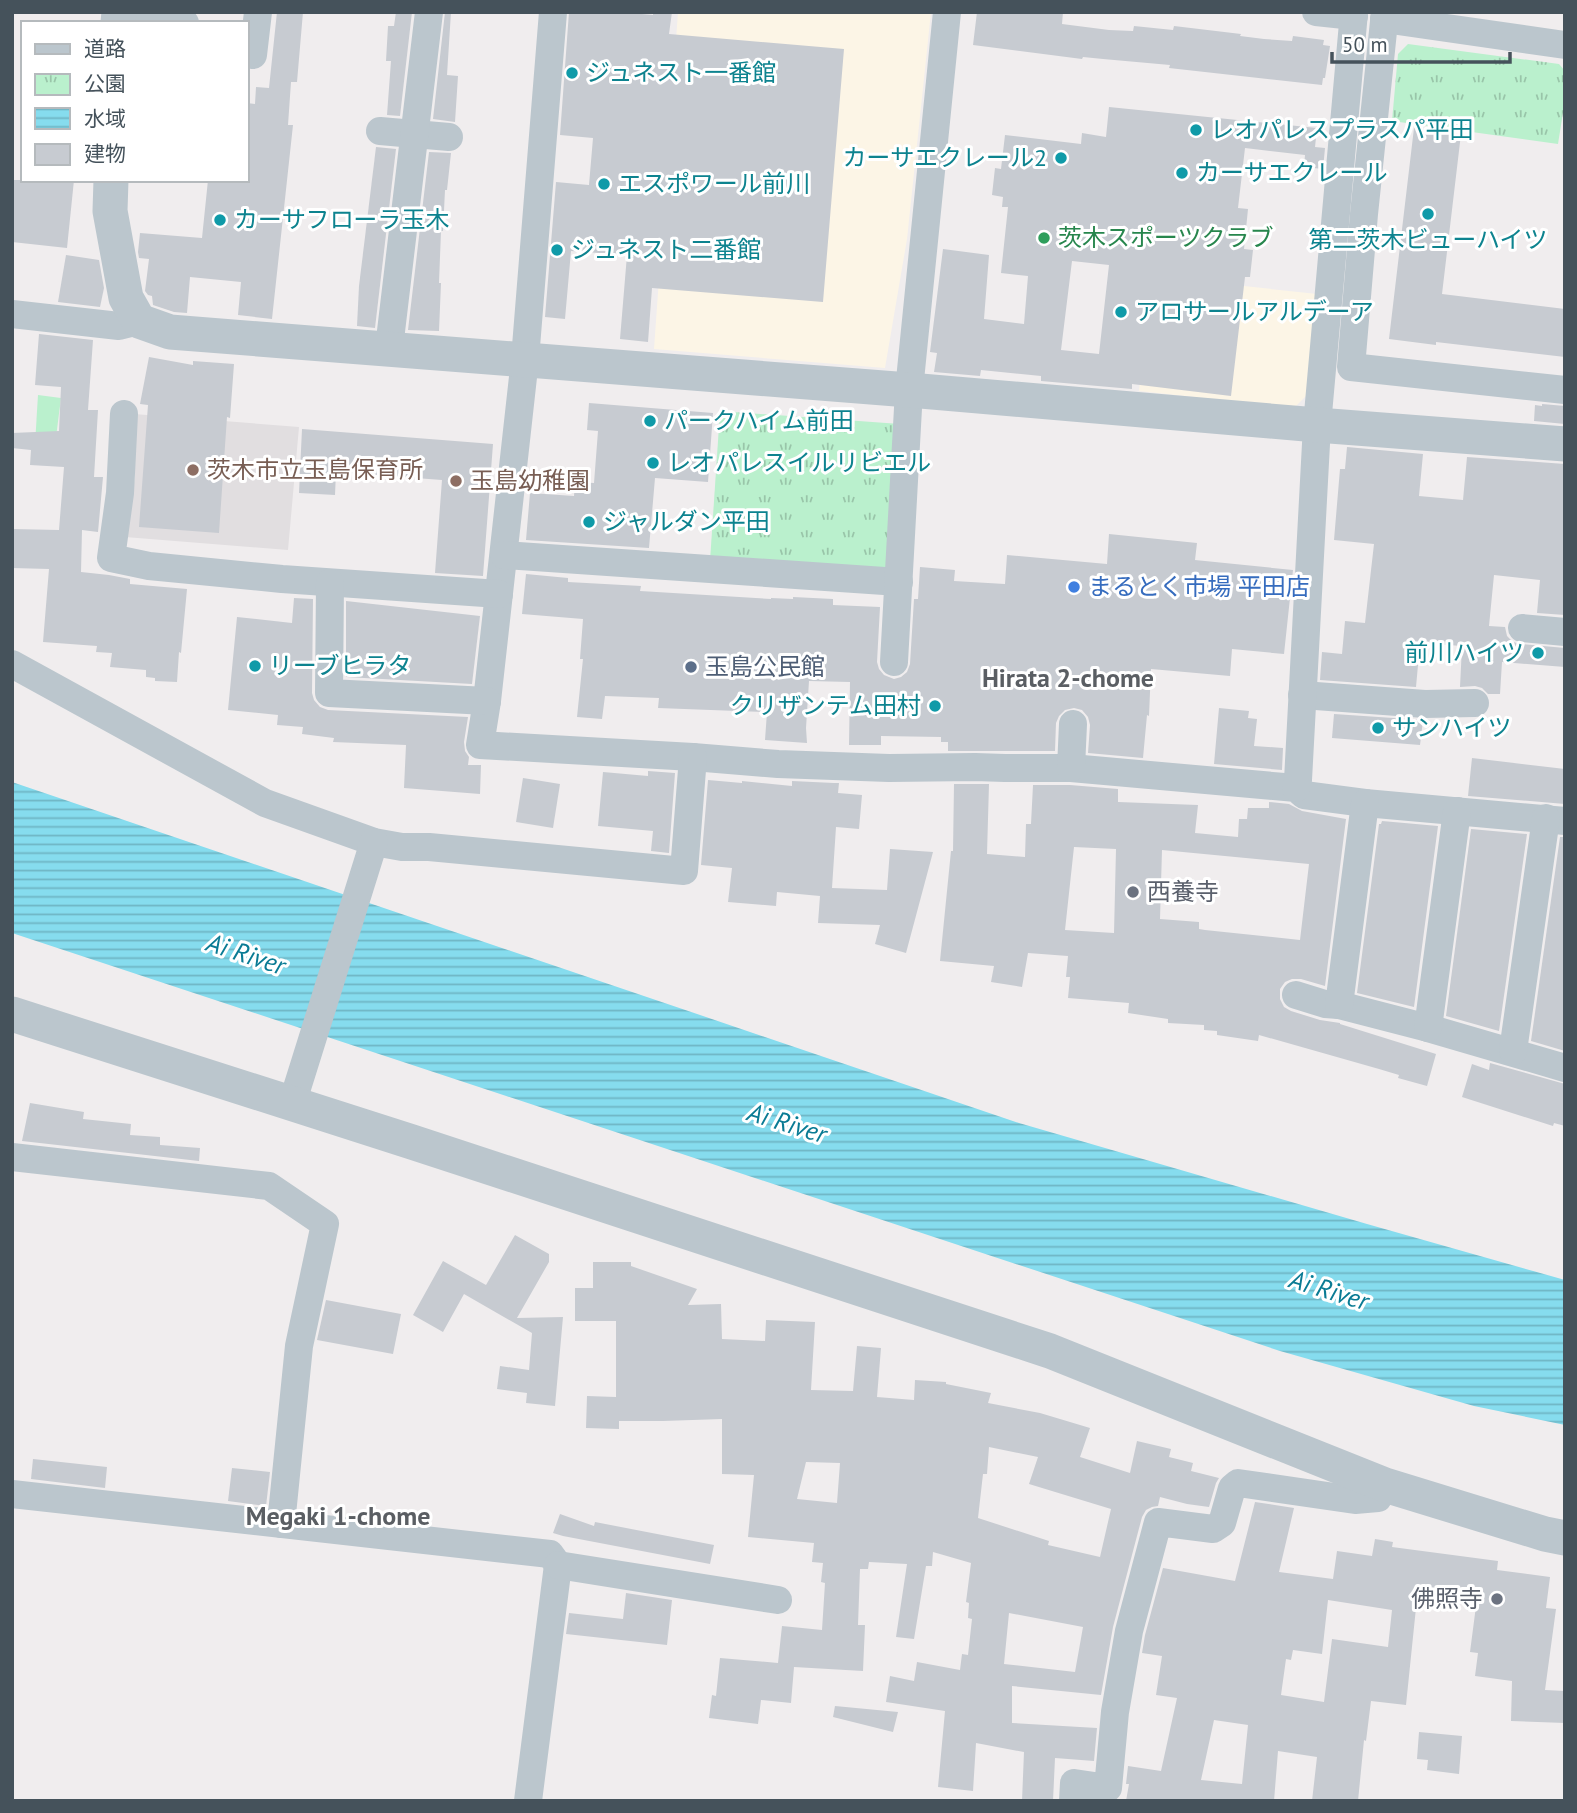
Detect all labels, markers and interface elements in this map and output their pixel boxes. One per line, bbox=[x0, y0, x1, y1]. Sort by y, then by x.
legend bbox=[21, 21, 248, 182]
scale bar bbox=[1332, 21, 1510, 65]
text: 50 m bbox=[1342, 31, 1388, 58]
text: 道路 bbox=[84, 35, 126, 62]
place label: ジュネスト一番館 bbox=[586, 57, 776, 88]
marker: ジュネスト一番館 bbox=[564, 65, 580, 81]
text: 公園 bbox=[84, 70, 126, 97]
text: 水域 bbox=[84, 105, 126, 132]
place label: レオパレスプラスパ平田 bbox=[1210, 114, 1474, 145]
marker: レオパレスプラスパ平田 bbox=[1188, 122, 1204, 138]
text: 建物 bbox=[84, 140, 126, 167]
place label: カーサエクレール2 bbox=[842, 142, 1047, 173]
marker: カーサエクレール2 bbox=[1053, 150, 1069, 166]
place label: カーサエクレール bbox=[1196, 157, 1388, 188]
marker: カーサエクレール bbox=[1174, 165, 1190, 181]
place label: エスポワール前川 bbox=[618, 168, 810, 199]
marker: エスポワール前川 bbox=[596, 176, 612, 192]
place label: カーサフローラ玉木 bbox=[234, 204, 450, 235]
marker: 第二茨木ビューハイツ bbox=[1420, 206, 1436, 222]
marker: カーサフローラ玉木 bbox=[212, 212, 228, 228]
place label: 茨木スポーツクラブ bbox=[1058, 222, 1274, 253]
place label: 第二茨木ビューハイツ bbox=[1308, 224, 1548, 255]
marker: 茨木スポーツクラブ bbox=[1036, 230, 1052, 246]
place label: ジュネスト二番館 bbox=[571, 234, 761, 265]
marker: ジュネスト二番館 bbox=[549, 242, 565, 258]
place label: アロサールアルデーア bbox=[1135, 296, 1374, 327]
marker: アロサールアルデーア bbox=[1113, 304, 1129, 320]
place label: パークハイム前田 bbox=[664, 405, 854, 436]
marker: パークハイム前田 bbox=[642, 413, 658, 429]
place label: レオパレスイルリビエル bbox=[667, 447, 931, 478]
place label: 茨木市立玉島保育所 bbox=[207, 454, 423, 485]
marker: レオパレスイルリビエル bbox=[645, 455, 661, 471]
marker: 茨木市立玉島保育所 bbox=[185, 462, 201, 478]
place label: 玉島幼稚園 bbox=[470, 465, 590, 496]
marker: 玉島幼稚園 bbox=[448, 473, 464, 489]
place label: ジャルダン平田 bbox=[603, 506, 770, 537]
marker: ジャルダン平田 bbox=[581, 514, 597, 530]
place label: まるとく市場 平田店 bbox=[1088, 571, 1310, 602]
marker: まるとく市場 平田店 bbox=[1066, 579, 1082, 595]
place label: 前川ハイツ bbox=[1404, 637, 1524, 668]
marker: 前川ハイツ bbox=[1530, 645, 1546, 661]
place label: リーブヒラタ bbox=[269, 650, 412, 681]
place label: 玉島公民館 bbox=[705, 651, 825, 682]
marker: リーブヒラタ bbox=[247, 658, 263, 674]
marker: 玉島公民館 bbox=[683, 659, 699, 675]
district label: Hirata 2-chome bbox=[982, 661, 1154, 694]
place label: クリザンテム田村 bbox=[730, 690, 921, 721]
marker: クリザンテム田村 bbox=[927, 698, 943, 714]
place label: サンハイツ bbox=[1392, 712, 1512, 743]
marker: サンハイツ bbox=[1370, 720, 1386, 736]
place label: 西養寺 bbox=[1147, 876, 1219, 907]
marker: 西養寺 bbox=[1125, 884, 1141, 900]
water label: Ai River bbox=[202, 925, 291, 982]
water label: Ai River bbox=[743, 1095, 832, 1151]
water label: Ai River bbox=[1285, 1262, 1374, 1318]
district label: Megaki 1-chome bbox=[246, 1499, 430, 1532]
place label: 佛照寺 bbox=[1411, 1583, 1483, 1614]
marker: 佛照寺 bbox=[1489, 1591, 1505, 1607]

